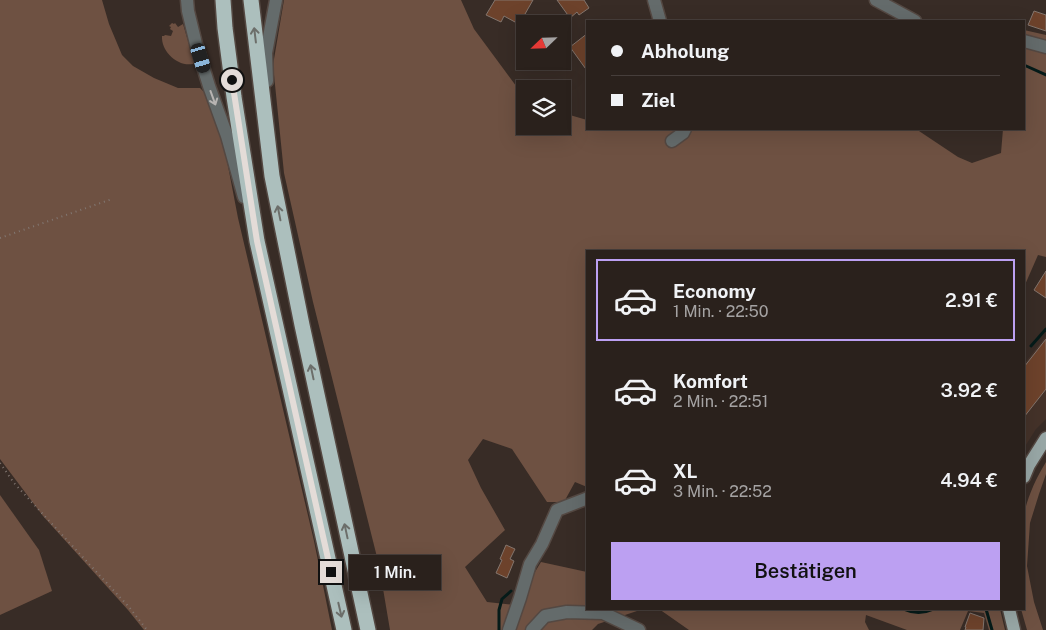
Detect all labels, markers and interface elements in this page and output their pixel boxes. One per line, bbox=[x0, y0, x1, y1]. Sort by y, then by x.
north arrow bbox=[516, 15, 571, 70]
map controls bbox=[516, 15, 571, 135]
one-way arrow bbox=[250, 27, 260, 43]
text: Abholung bbox=[641, 40, 729, 62]
car bbox=[189, 41, 212, 75]
route start bbox=[221, 69, 243, 91]
button: layers bbox=[516, 80, 571, 135]
one-way arrow bbox=[209, 89, 218, 105]
text: Ziel bbox=[641, 89, 676, 111]
one-way arrow bbox=[274, 205, 284, 221]
icon: car bbox=[613, 278, 658, 323]
text: Economy bbox=[673, 280, 756, 302]
text: 2.91 € bbox=[945, 289, 998, 311]
text: 1 Min. · 22:50 bbox=[673, 302, 768, 321]
one-way arrow bbox=[307, 365, 316, 381]
icon: car bbox=[613, 368, 658, 413]
text: Komfort bbox=[673, 370, 748, 392]
text: 3.92 € bbox=[941, 379, 998, 401]
text: 2 Min. · 22:51 bbox=[673, 392, 768, 411]
icon: car bbox=[613, 458, 658, 503]
text: XL bbox=[673, 460, 698, 482]
text: 4.94 € bbox=[940, 469, 998, 491]
text: 3 Min. · 22:52 bbox=[673, 482, 772, 501]
one-way arrow bbox=[341, 524, 350, 540]
button: Bestätigen bbox=[611, 542, 1000, 600]
callout: 1 Min. bbox=[348, 554, 441, 590]
route end bbox=[320, 561, 342, 583]
text: 1 Min. bbox=[374, 563, 416, 582]
one-way arrow bbox=[336, 602, 345, 618]

